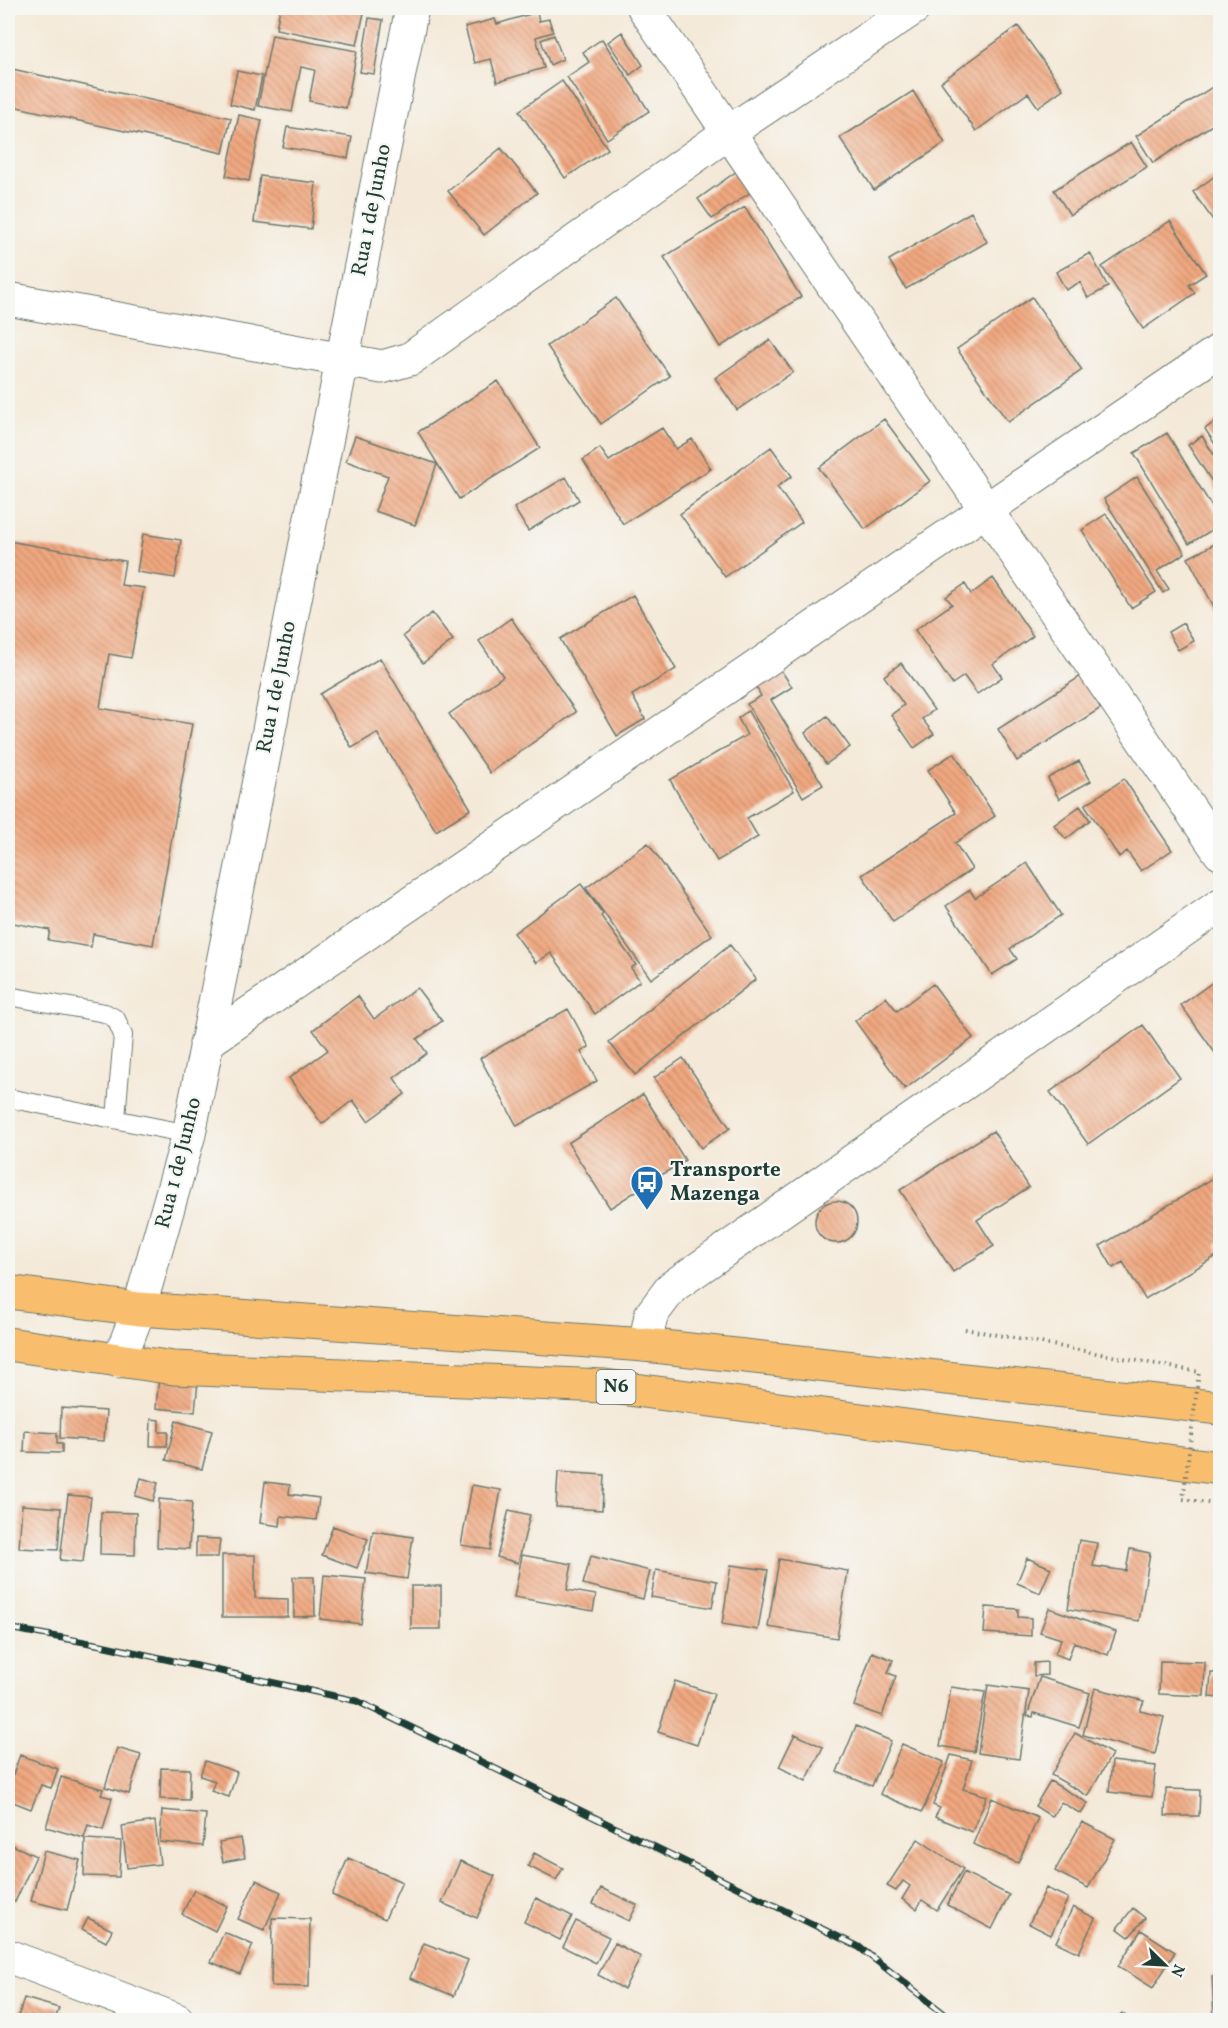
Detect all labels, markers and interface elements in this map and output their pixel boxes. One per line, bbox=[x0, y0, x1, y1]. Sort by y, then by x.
street label: Rua 1 de Junho bbox=[345, 141, 399, 279]
street label: Rua 1 de Junho bbox=[250, 618, 304, 756]
street label: Rua 1 de Junho bbox=[149, 1094, 209, 1232]
place label: Transporte Mazenga bbox=[670, 1156, 781, 1209]
bus stop icon: Transporte Mazenga bbox=[629, 1164, 665, 1211]
road number: N6 bbox=[596, 1370, 636, 1404]
north arrow bbox=[1135, 1935, 1195, 1995]
text: N bbox=[1164, 1961, 1189, 1980]

